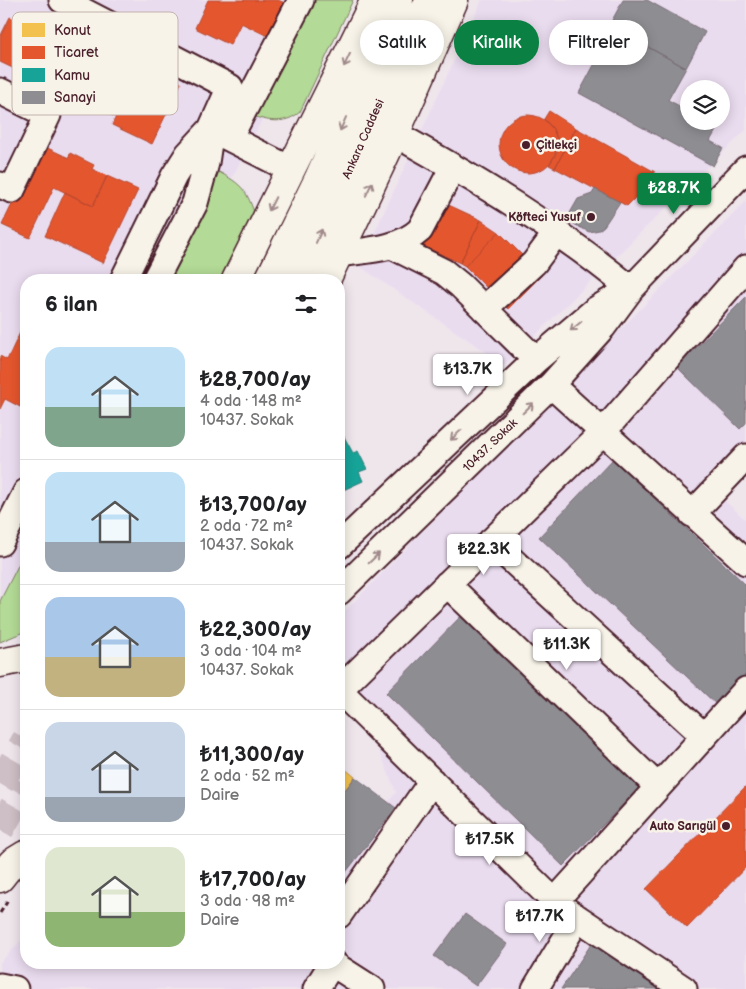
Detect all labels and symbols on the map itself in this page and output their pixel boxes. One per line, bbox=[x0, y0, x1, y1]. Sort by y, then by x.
legend bbox=[12, 12, 178, 115]
text: Konut bbox=[54, 22, 91, 39]
text: Ticaret bbox=[54, 44, 99, 61]
one-way arrow bbox=[342, 52, 351, 67]
text: Kamu bbox=[54, 67, 90, 84]
text: Sanayi bbox=[54, 89, 96, 106]
street label: Ankara Caddesi bbox=[339, 97, 388, 181]
one-way arrow bbox=[338, 116, 348, 131]
place label: Çitlekçi bbox=[536, 138, 577, 153]
marker: Çitlekçi bbox=[520, 139, 532, 151]
pin: ₺28.7K bbox=[633, 172, 715, 215]
one-way arrow bbox=[365, 182, 375, 197]
one-way arrow bbox=[267, 196, 276, 211]
place label: Köfteci Yusuf bbox=[508, 210, 582, 225]
marker: Köfteci Yusuf bbox=[585, 211, 597, 223]
one-way arrow bbox=[315, 229, 324, 244]
one-way arrow bbox=[570, 320, 583, 331]
pin: ₺13.7K bbox=[427, 354, 509, 396]
one-way arrow bbox=[521, 402, 534, 414]
street label: 10437. Sokak bbox=[460, 416, 521, 475]
one-way arrow bbox=[450, 429, 463, 441]
pin: ₺22.3K bbox=[443, 534, 525, 576]
one-way arrow bbox=[367, 552, 379, 564]
pin: ₺11.3K bbox=[526, 628, 608, 671]
place label: Auto Sarıgül bbox=[649, 819, 716, 834]
marker: Auto Sarıgül bbox=[720, 820, 732, 832]
pin: ₺17.5K bbox=[449, 824, 531, 866]
pin: ₺17.7K bbox=[499, 900, 581, 943]

